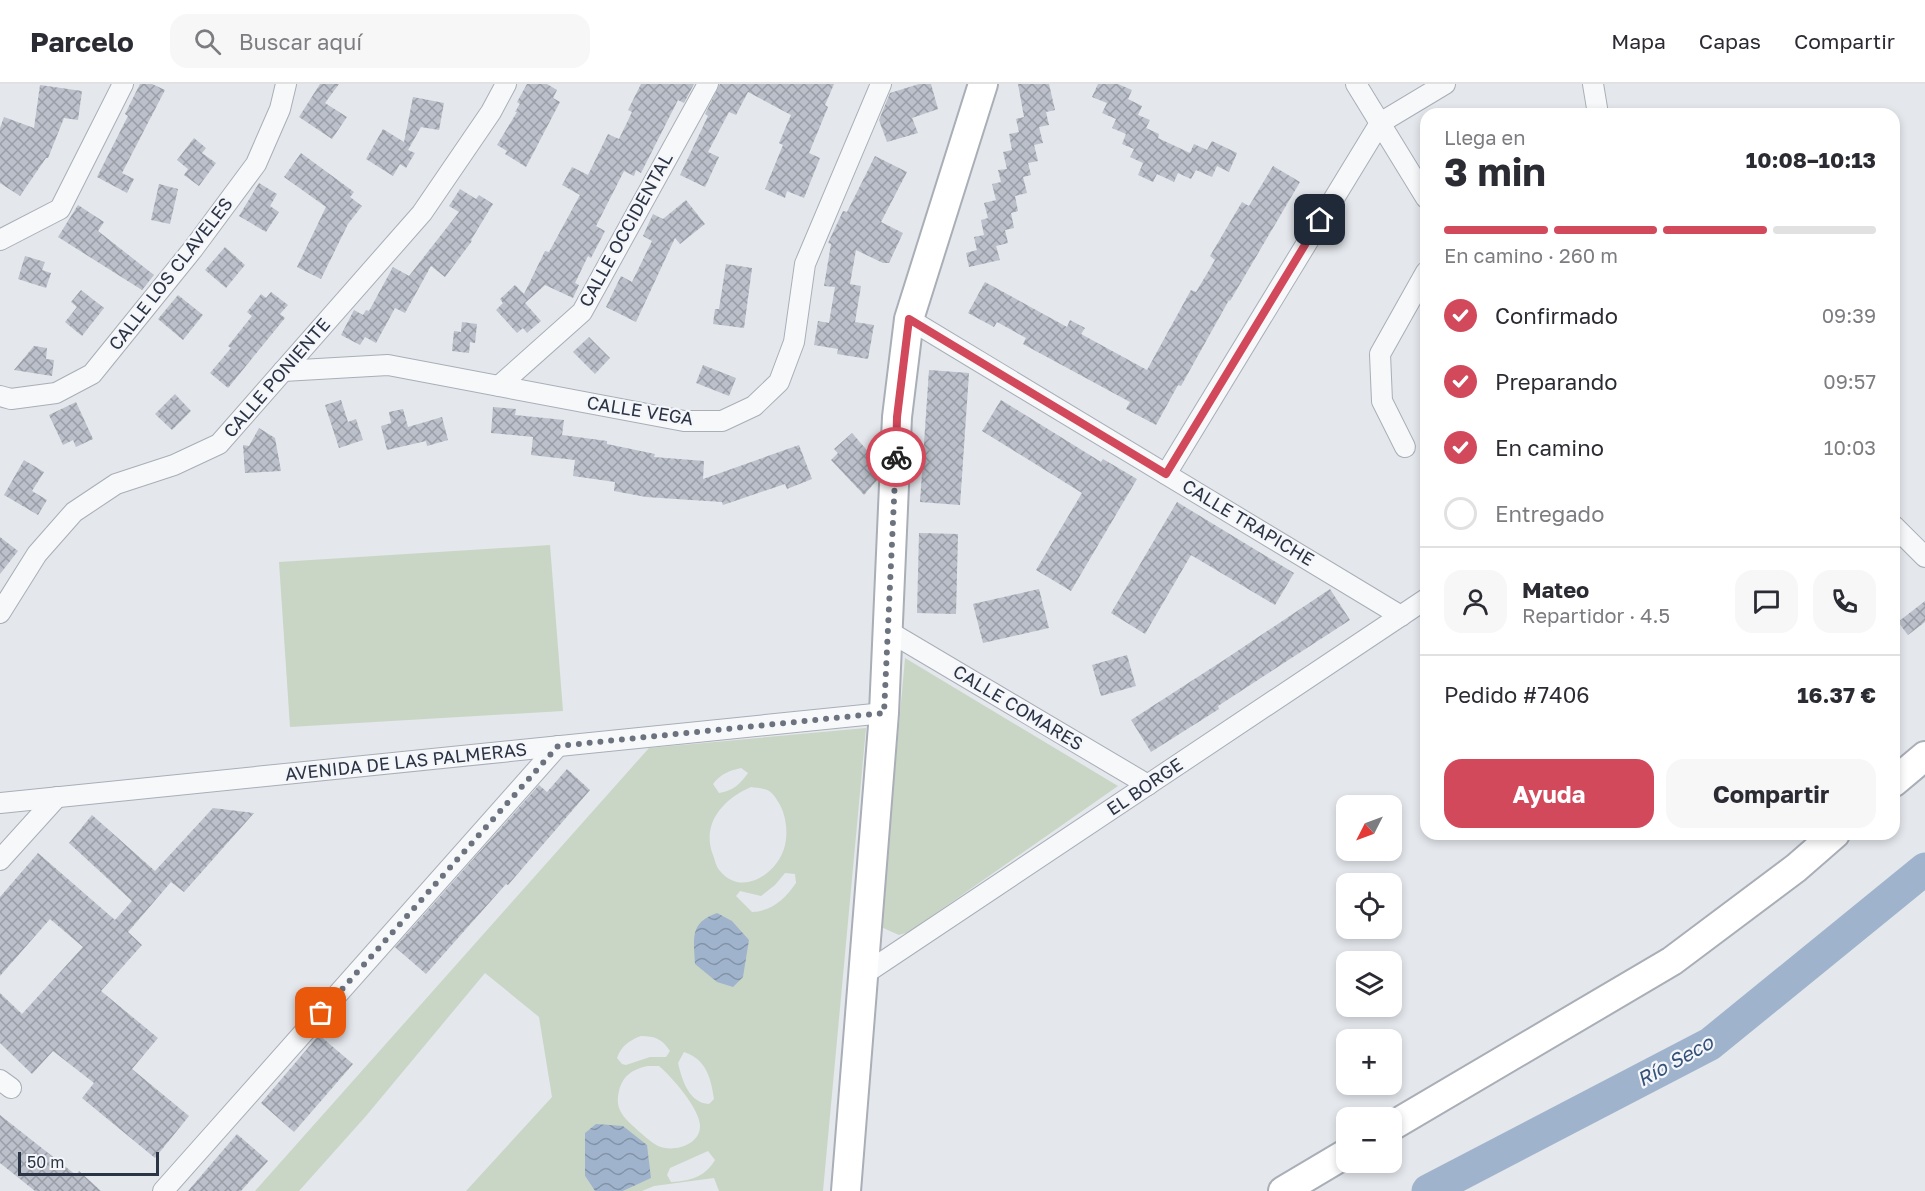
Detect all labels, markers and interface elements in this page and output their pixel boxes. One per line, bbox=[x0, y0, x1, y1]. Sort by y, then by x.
search box bbox=[170, 14, 590, 68]
text: Parcelo bbox=[30, 25, 134, 58]
icon: search bbox=[191, 25, 224, 58]
text: Buscar aquí bbox=[239, 28, 362, 55]
text: Mapa bbox=[1611, 28, 1666, 54]
text: Capas bbox=[1699, 28, 1761, 54]
text: Compartir bbox=[1794, 28, 1895, 54]
text: Llega en bbox=[1444, 125, 1526, 149]
text: 10:08–10:13 bbox=[1746, 146, 1876, 173]
text: 3 min bbox=[1444, 148, 1546, 195]
street label: CALLE OCCIDENTAL bbox=[574, 149, 677, 310]
street label: CALLE LOS CLAVELES bbox=[104, 192, 237, 354]
pin bbox=[1294, 194, 1345, 245]
icon: home bbox=[1303, 203, 1336, 236]
text: En camino · 260 m bbox=[1444, 243, 1618, 267]
icon: check bbox=[1444, 299, 1477, 332]
text: Confirmado bbox=[1495, 302, 1618, 329]
text: 09:39 bbox=[1822, 303, 1876, 327]
street label: CALLE PONIENTE bbox=[218, 313, 334, 442]
icon: check bbox=[1444, 365, 1477, 398]
text: Preparando bbox=[1495, 368, 1618, 395]
text: 09:57 bbox=[1823, 369, 1876, 393]
street label: CALLE VEGA bbox=[585, 391, 695, 429]
courier bbox=[866, 427, 926, 487]
icon: check bbox=[1444, 431, 1477, 464]
text: En camino bbox=[1495, 434, 1604, 461]
text: 10:03 bbox=[1824, 435, 1876, 459]
icon: bike bbox=[880, 441, 913, 474]
street label: CALLE TRAPICHE bbox=[1179, 474, 1318, 570]
text: Entregado bbox=[1495, 500, 1604, 527]
button: person bbox=[1444, 570, 1507, 633]
button: chat bbox=[1735, 570, 1798, 633]
button: phone bbox=[1813, 570, 1876, 633]
text: Mateo bbox=[1522, 576, 1589, 603]
text: Repartidor · 4.5 bbox=[1522, 603, 1670, 627]
street label: CALLE COMARES bbox=[950, 660, 1088, 755]
text: Pedido #7406 bbox=[1444, 681, 1590, 708]
text: 16.37 € bbox=[1797, 681, 1876, 708]
street label: AVENIDA DE LAS PALMERAS bbox=[284, 737, 528, 785]
street label: EL BORGE bbox=[1102, 753, 1187, 820]
button: Ayuda bbox=[1444, 759, 1654, 828]
button: Compartir bbox=[1666, 759, 1876, 828]
north arrow bbox=[1336, 795, 1402, 861]
map controls bbox=[1336, 795, 1402, 1173]
button: locate bbox=[1336, 873, 1402, 939]
button: layers bbox=[1336, 951, 1402, 1017]
pin bbox=[295, 987, 346, 1038]
icon: bag bbox=[304, 996, 337, 1029]
button: + bbox=[1336, 1029, 1402, 1095]
water label: Río Seco bbox=[1632, 1029, 1718, 1091]
button: − bbox=[1336, 1107, 1402, 1173]
scale bar bbox=[18, 1149, 159, 1176]
text: 50 m bbox=[27, 1152, 64, 1172]

